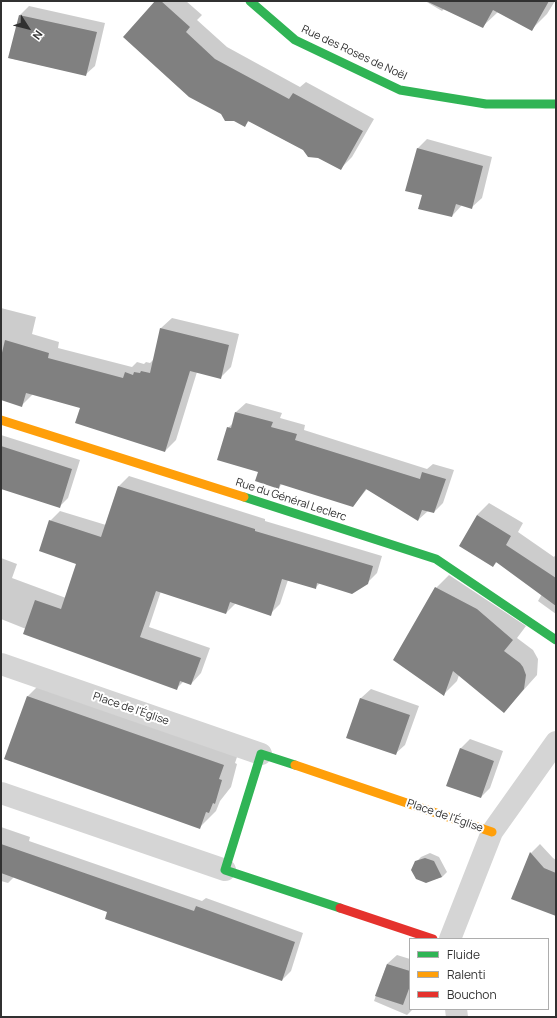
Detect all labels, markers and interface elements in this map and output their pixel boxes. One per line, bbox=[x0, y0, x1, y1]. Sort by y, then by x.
north arrow bbox=[8, 8, 48, 48]
street label: Rue des Roses de Noël bbox=[299, 23, 409, 83]
text: N bbox=[30, 28, 47, 43]
street label: Rue du Général Leclerc bbox=[234, 476, 348, 524]
street label: Place de l'Église bbox=[91, 690, 171, 728]
street label: Place de l'Église bbox=[405, 797, 485, 835]
legend bbox=[409, 938, 549, 1010]
text: Fluide bbox=[447, 946, 480, 963]
text: Ralenti bbox=[447, 966, 486, 983]
text: Bouchon bbox=[447, 986, 497, 1003]

